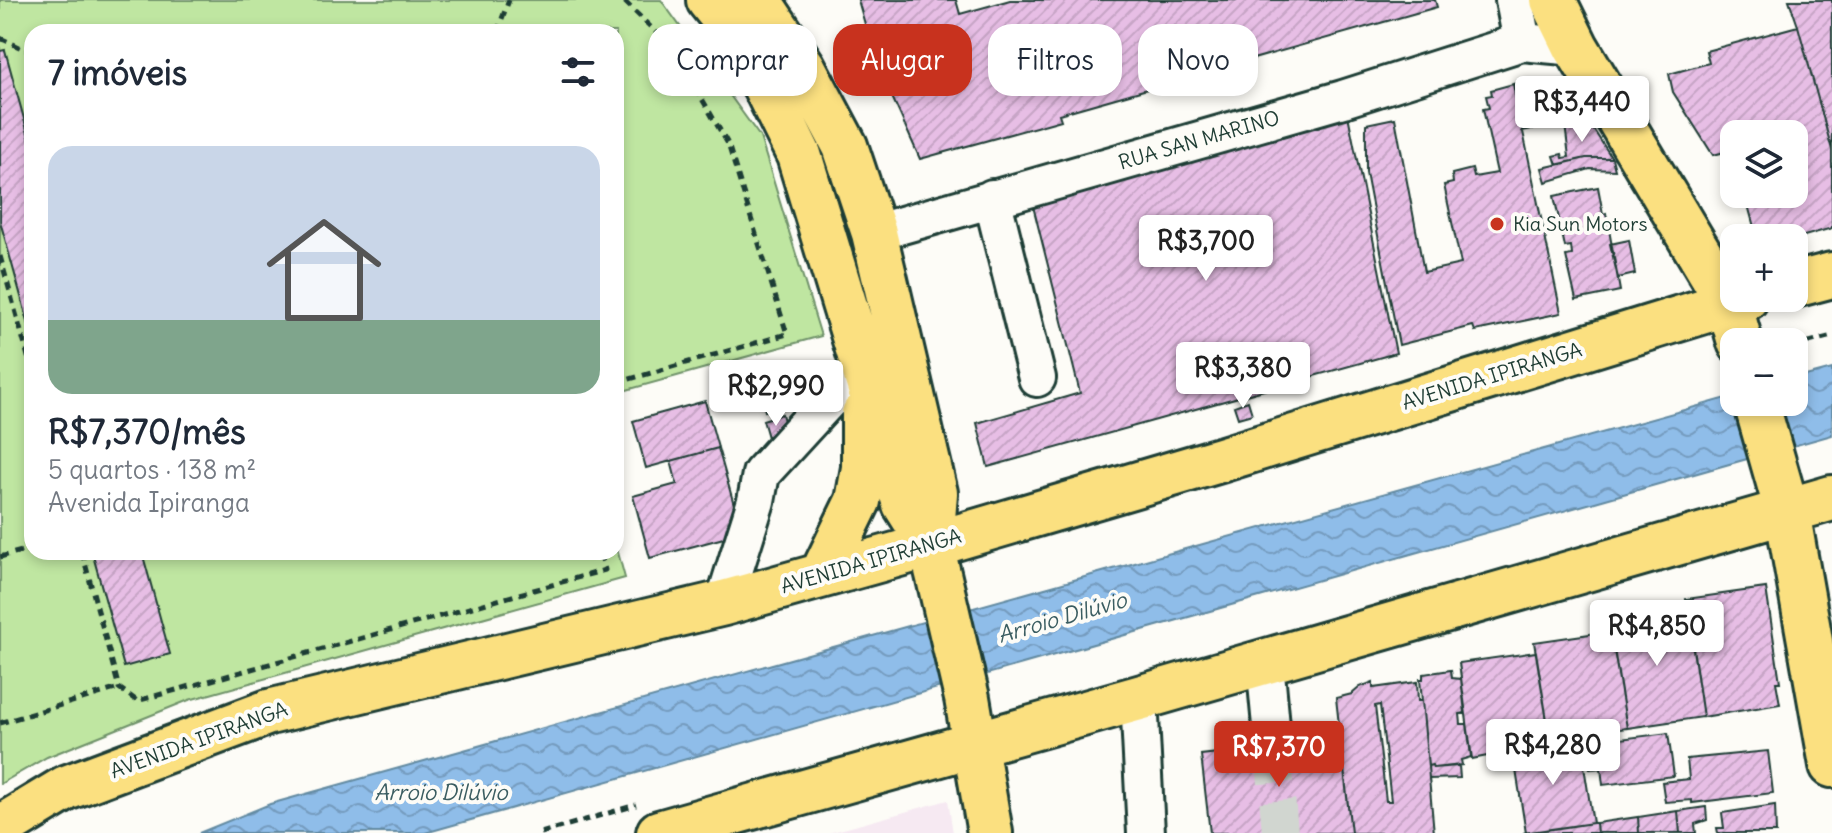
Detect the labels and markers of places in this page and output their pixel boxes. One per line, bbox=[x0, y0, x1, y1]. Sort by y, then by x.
pin: R$3,440 bbox=[1508, 76, 1656, 144]
place label: Kia Sun Motors bbox=[1513, 211, 1648, 236]
pin: R$3,700 bbox=[1132, 215, 1280, 283]
marker: Kia Sun Motors bbox=[1488, 215, 1506, 233]
pin: R$3,380 bbox=[1169, 342, 1317, 410]
pin: R$2,990 bbox=[702, 360, 850, 428]
pin: R$4,850 bbox=[1583, 600, 1731, 668]
pin: R$4,280 bbox=[1479, 719, 1627, 787]
pin: R$7,370 bbox=[1205, 721, 1353, 789]

